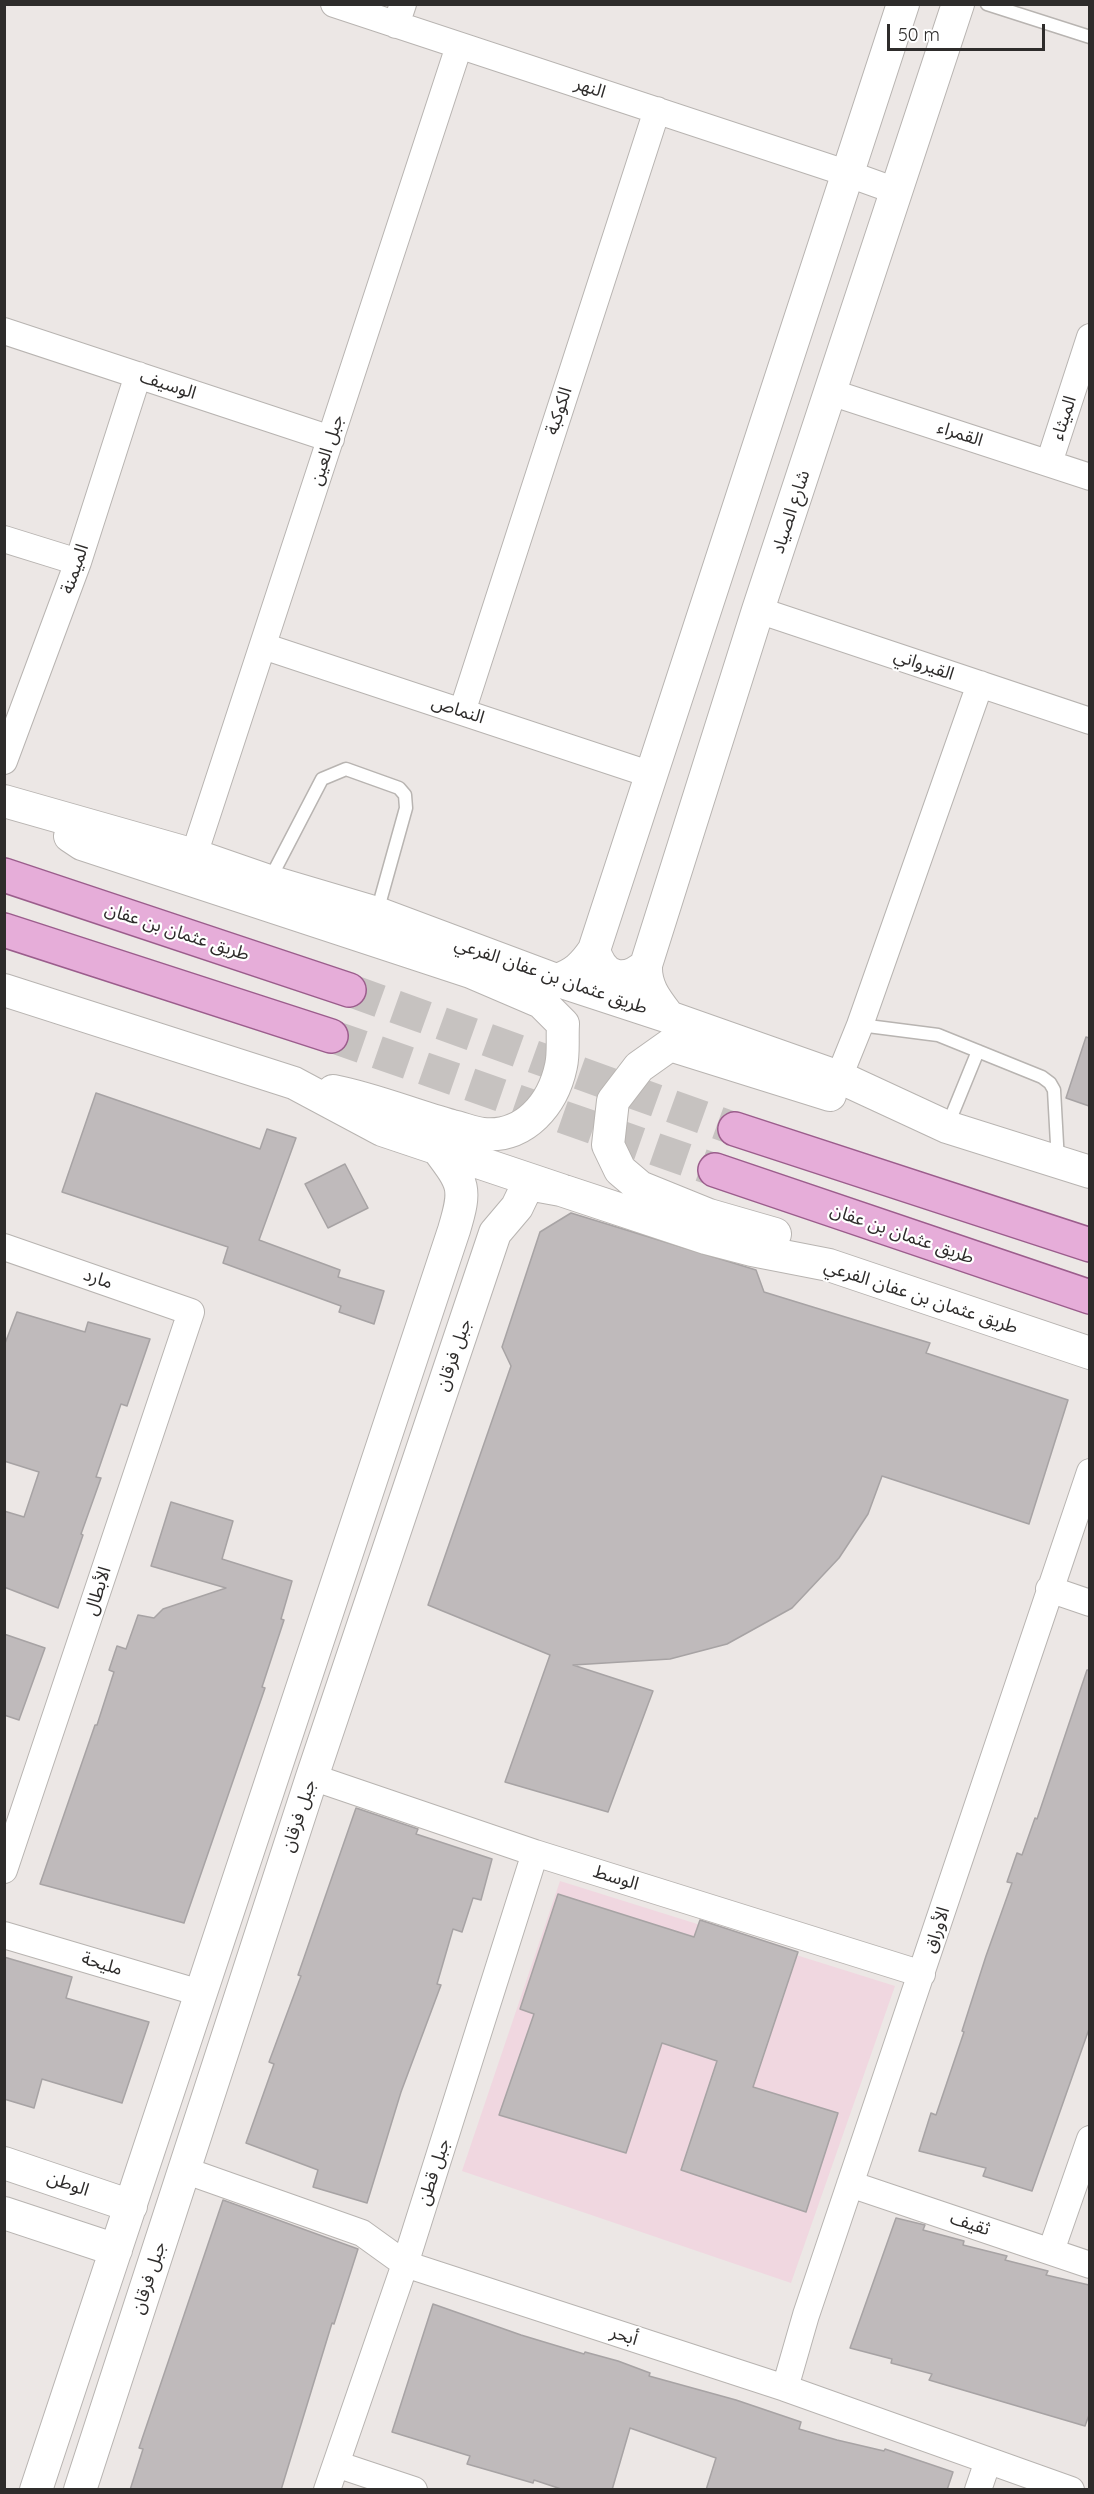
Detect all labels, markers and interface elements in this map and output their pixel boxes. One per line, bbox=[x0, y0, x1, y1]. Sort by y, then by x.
scale bar bbox=[890, 12, 1048, 50]
text: 50 m bbox=[898, 23, 940, 46]
street label: النهر bbox=[572, 73, 608, 103]
street label: الوسيف bbox=[137, 366, 199, 404]
street label: الكوكبة bbox=[541, 384, 577, 438]
street label: الميثاء bbox=[1047, 393, 1081, 443]
street label: جبل العين bbox=[305, 412, 349, 488]
street label: القمراء bbox=[934, 417, 986, 451]
street label: شارع الصياد bbox=[767, 467, 815, 557]
street label: الميمنة bbox=[56, 541, 94, 597]
street label: القيرواني bbox=[891, 645, 957, 685]
street label: النماص bbox=[429, 691, 487, 729]
street label: طريق عثمان بن عفان bbox=[102, 898, 252, 966]
street label: طريق عثمان بن عفان الفرعي bbox=[452, 933, 650, 1019]
street label: طريق عثمان بن عفان bbox=[827, 1199, 977, 1269]
street label: طريق عثمان بن عفان الفرعي bbox=[821, 1255, 1021, 1339]
street label: مارد bbox=[81, 1264, 115, 1294]
street label: جبل فرقان bbox=[432, 1316, 476, 1394]
street label: الأبطال bbox=[80, 1564, 116, 1618]
street label: جبل فرقان bbox=[277, 1777, 321, 1855]
street label: الوسط bbox=[591, 1861, 641, 1895]
street label: الأوراق bbox=[919, 1904, 955, 1956]
street label: مليحة bbox=[79, 1948, 125, 1980]
street label: جبل قطن bbox=[413, 2136, 455, 2208]
street label: الوطن bbox=[44, 2167, 92, 2201]
street label: ثقيف bbox=[947, 2207, 993, 2241]
street label: جبل فرقان bbox=[127, 2239, 171, 2317]
street label: أبحر bbox=[608, 2321, 640, 2351]

